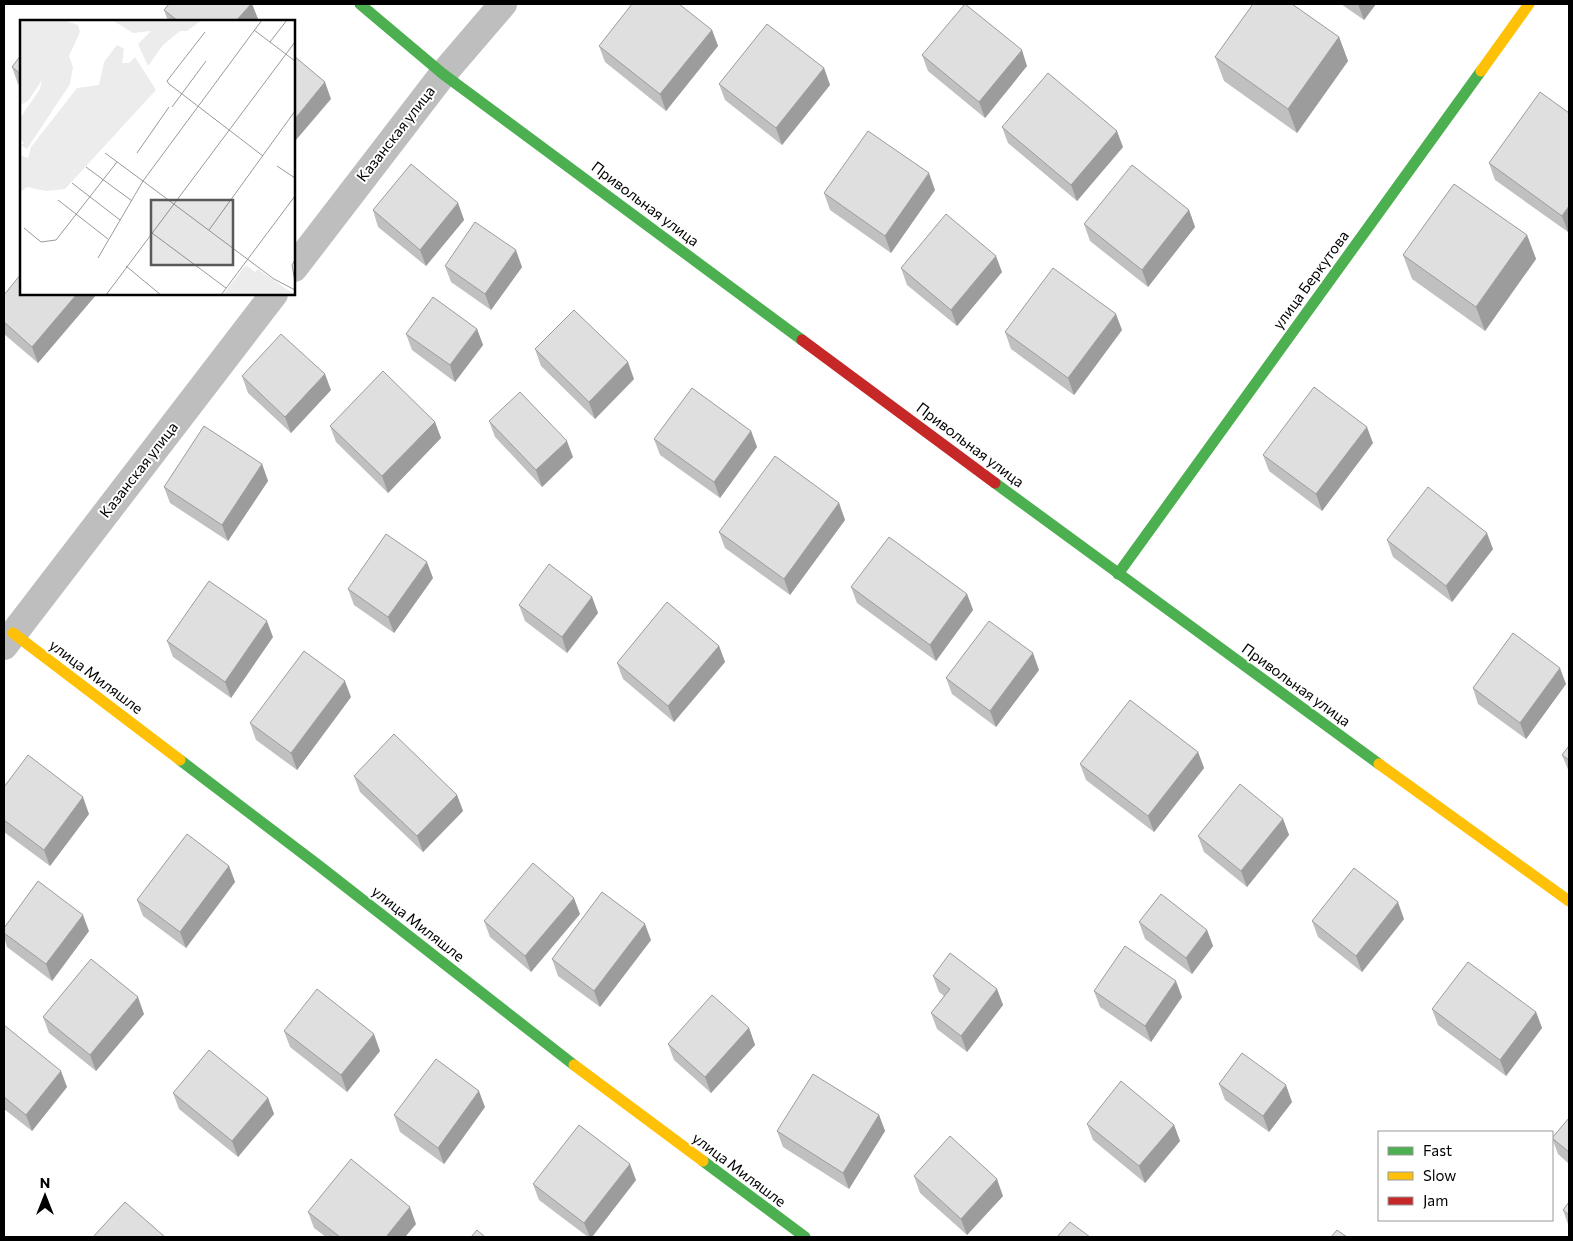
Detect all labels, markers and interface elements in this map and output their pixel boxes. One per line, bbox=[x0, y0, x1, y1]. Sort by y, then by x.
inset map bbox=[20, 20, 295, 295]
street label: Казанская улица bbox=[352, 82, 438, 185]
street label: Привольная улица bbox=[588, 157, 703, 249]
street label: улица Беркутова bbox=[1268, 227, 1352, 332]
street label: Привольная улица bbox=[913, 398, 1028, 490]
street label: Казанская улица bbox=[95, 418, 181, 521]
street label: улица Миляшле bbox=[46, 635, 147, 717]
street label: Привольная улица bbox=[1239, 639, 1354, 730]
street label: улица Миляшле bbox=[369, 882, 469, 965]
street label: улица Миляшле bbox=[689, 1128, 790, 1210]
legend bbox=[1378, 1131, 1553, 1221]
text: Fast bbox=[1423, 1141, 1452, 1159]
text: Slow bbox=[1423, 1166, 1456, 1184]
north arrow bbox=[20, 1171, 70, 1221]
text: N bbox=[40, 1174, 50, 1191]
text: Jam bbox=[1423, 1191, 1448, 1209]

